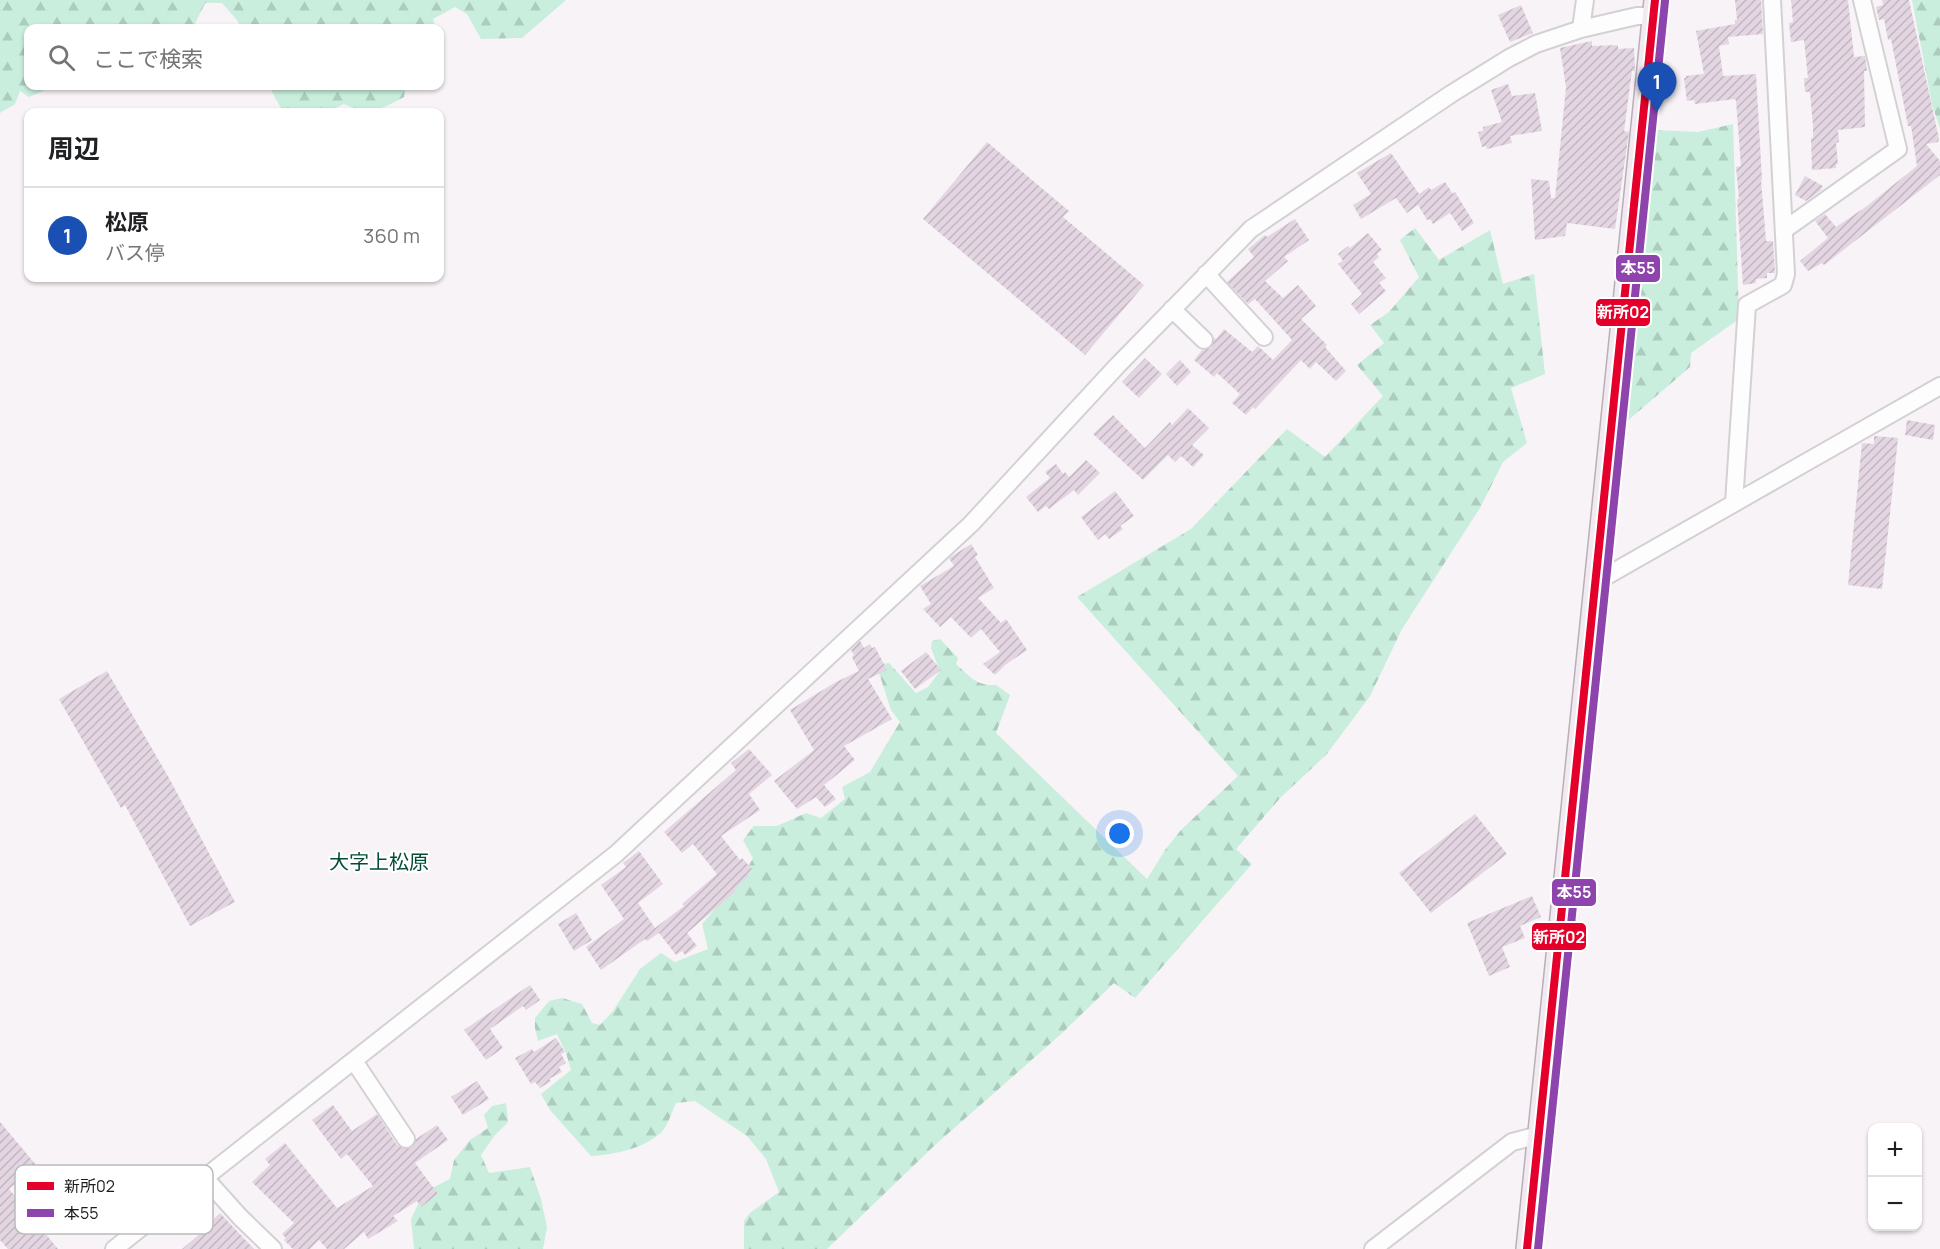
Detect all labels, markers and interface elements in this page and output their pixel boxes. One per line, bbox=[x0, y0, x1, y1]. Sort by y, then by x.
search box bbox=[24, 24, 444, 90]
icon: search bbox=[45, 41, 78, 74]
text: ここで検索 bbox=[93, 44, 203, 74]
pin: 1 bbox=[1638, 63, 1676, 112]
text: 周辺 bbox=[48, 130, 100, 166]
text: 松原 bbox=[105, 207, 149, 237]
text: 1 bbox=[63, 222, 72, 249]
text: 360 m bbox=[363, 222, 420, 249]
text: バス停 bbox=[105, 239, 165, 266]
line badge: 本55 bbox=[1615, 254, 1661, 283]
text: 本55 bbox=[1621, 257, 1655, 279]
line badge: 新所02 bbox=[1595, 298, 1651, 327]
text: 新所02 bbox=[1597, 301, 1649, 323]
your location bbox=[1105, 819, 1134, 848]
district label: 大字上松原 bbox=[329, 848, 429, 875]
line badge: 本55 bbox=[1551, 878, 1597, 907]
text: 本55 bbox=[1557, 881, 1591, 903]
line badge: 新所02 bbox=[1531, 922, 1587, 951]
text: 新所02 bbox=[1533, 926, 1585, 948]
map controls bbox=[1868, 1123, 1922, 1231]
button: + bbox=[1868, 1123, 1922, 1177]
legend bbox=[15, 1165, 213, 1234]
text: 新所02 bbox=[64, 1175, 115, 1197]
button: − bbox=[1868, 1177, 1922, 1231]
text: 本55 bbox=[64, 1202, 98, 1224]

